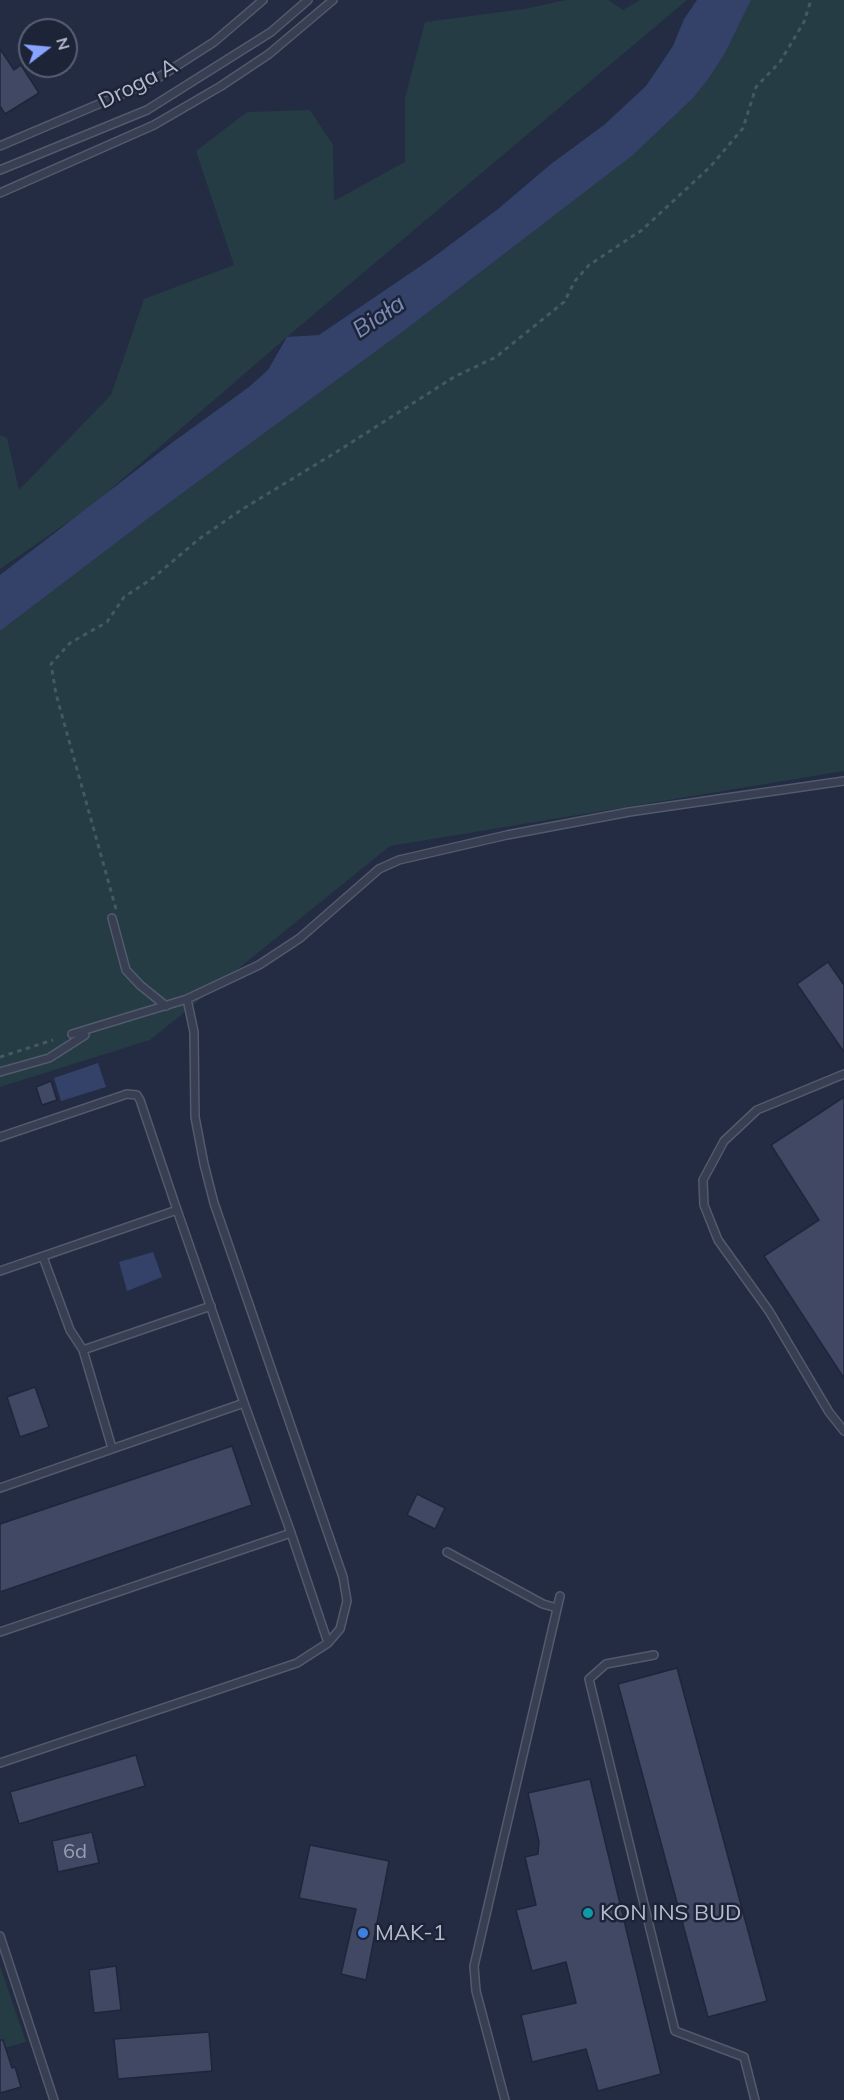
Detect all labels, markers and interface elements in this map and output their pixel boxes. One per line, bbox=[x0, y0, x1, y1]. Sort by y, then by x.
north arrow bbox=[18, 18, 78, 78]
text: N bbox=[52, 35, 75, 52]
street label: Droga A bbox=[94, 53, 182, 115]
water label: Biała bbox=[348, 289, 410, 345]
house number: 6d bbox=[63, 1840, 87, 1864]
place label: KON INS BUD bbox=[600, 1900, 742, 1926]
marker: KON INS BUD bbox=[581, 1906, 595, 1920]
place label: MAK-1 bbox=[375, 1920, 446, 1946]
marker: MAK-1 bbox=[356, 1926, 370, 1940]

